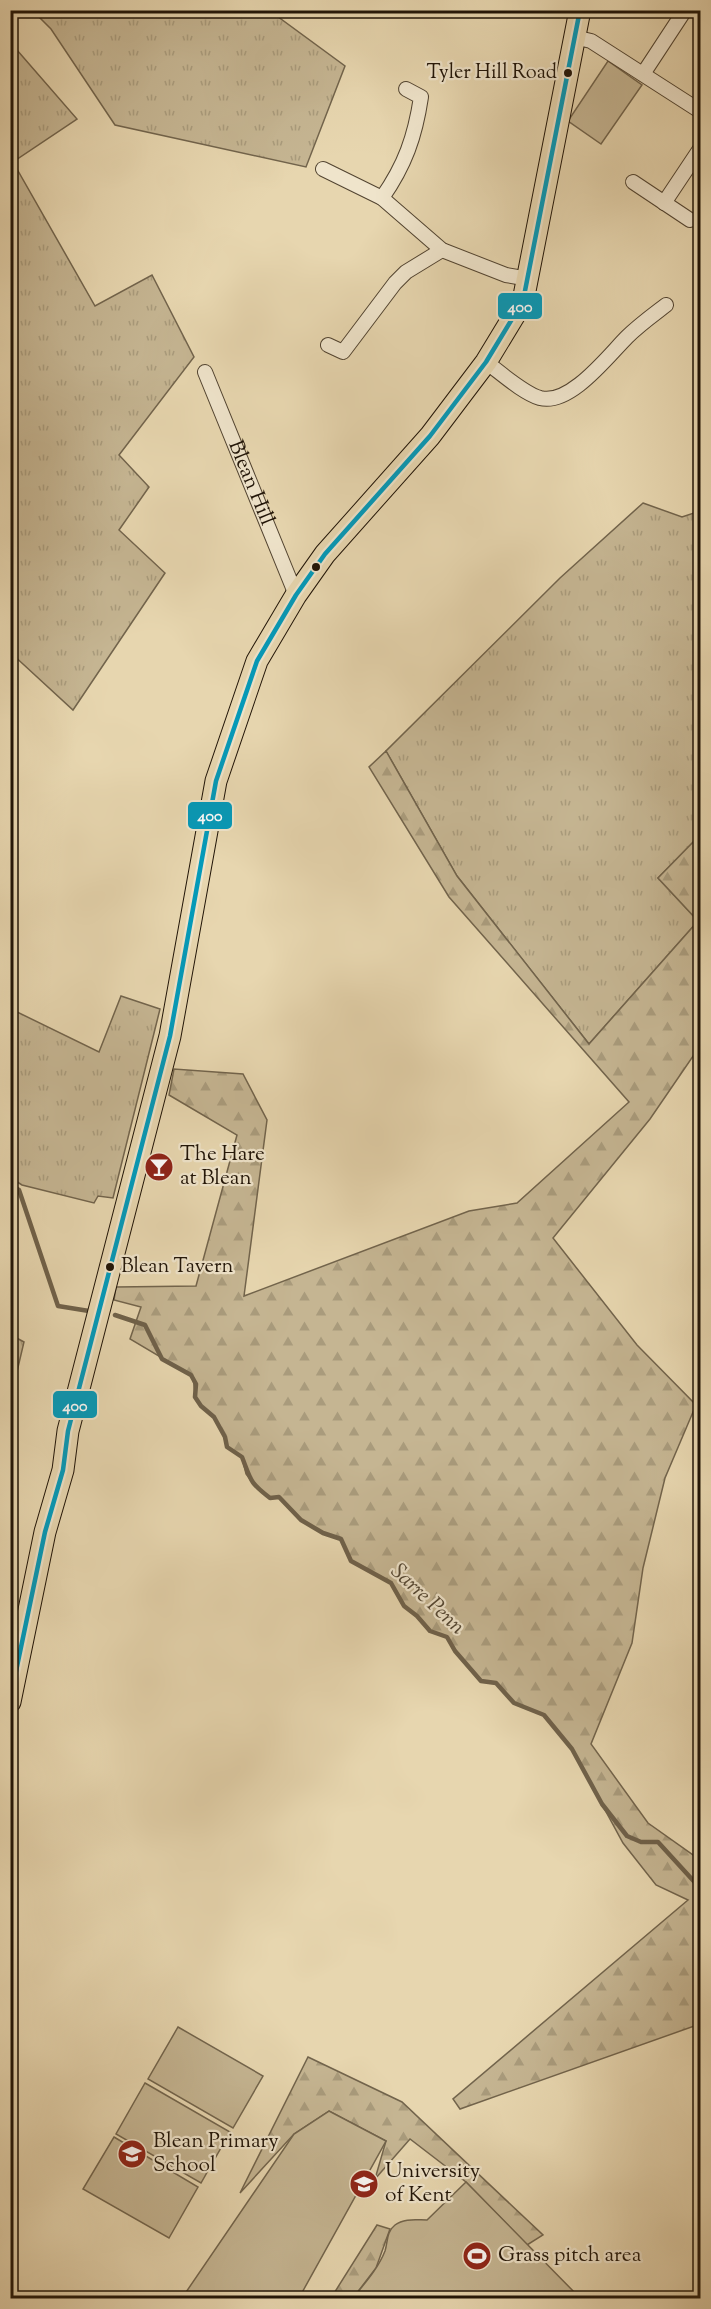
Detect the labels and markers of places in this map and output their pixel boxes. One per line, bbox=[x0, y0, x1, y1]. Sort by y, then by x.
place label: Tyler Hill Road bbox=[427, 59, 557, 88]
marker: Tyler Hill Road bbox=[562, 67, 574, 79]
unlabelled marker bbox=[310, 561, 322, 573]
place label: The Hare at Blean bbox=[180, 1140, 265, 1194]
bar icon: The Hare at Blean bbox=[143, 1151, 175, 1183]
place label: Blean Tavern bbox=[121, 1253, 233, 1282]
marker: Blean Tavern bbox=[104, 1261, 116, 1273]
place label: Blean Primary School bbox=[153, 2127, 279, 2181]
school or university icon: Blean Primary School bbox=[116, 2138, 148, 2170]
place label: University of Kent bbox=[385, 2157, 481, 2211]
school or university icon: University of Kent bbox=[348, 2168, 380, 2200]
sports icon: Grass pitch area bbox=[461, 2240, 493, 2272]
place label: Grass pitch area bbox=[498, 2241, 642, 2271]

